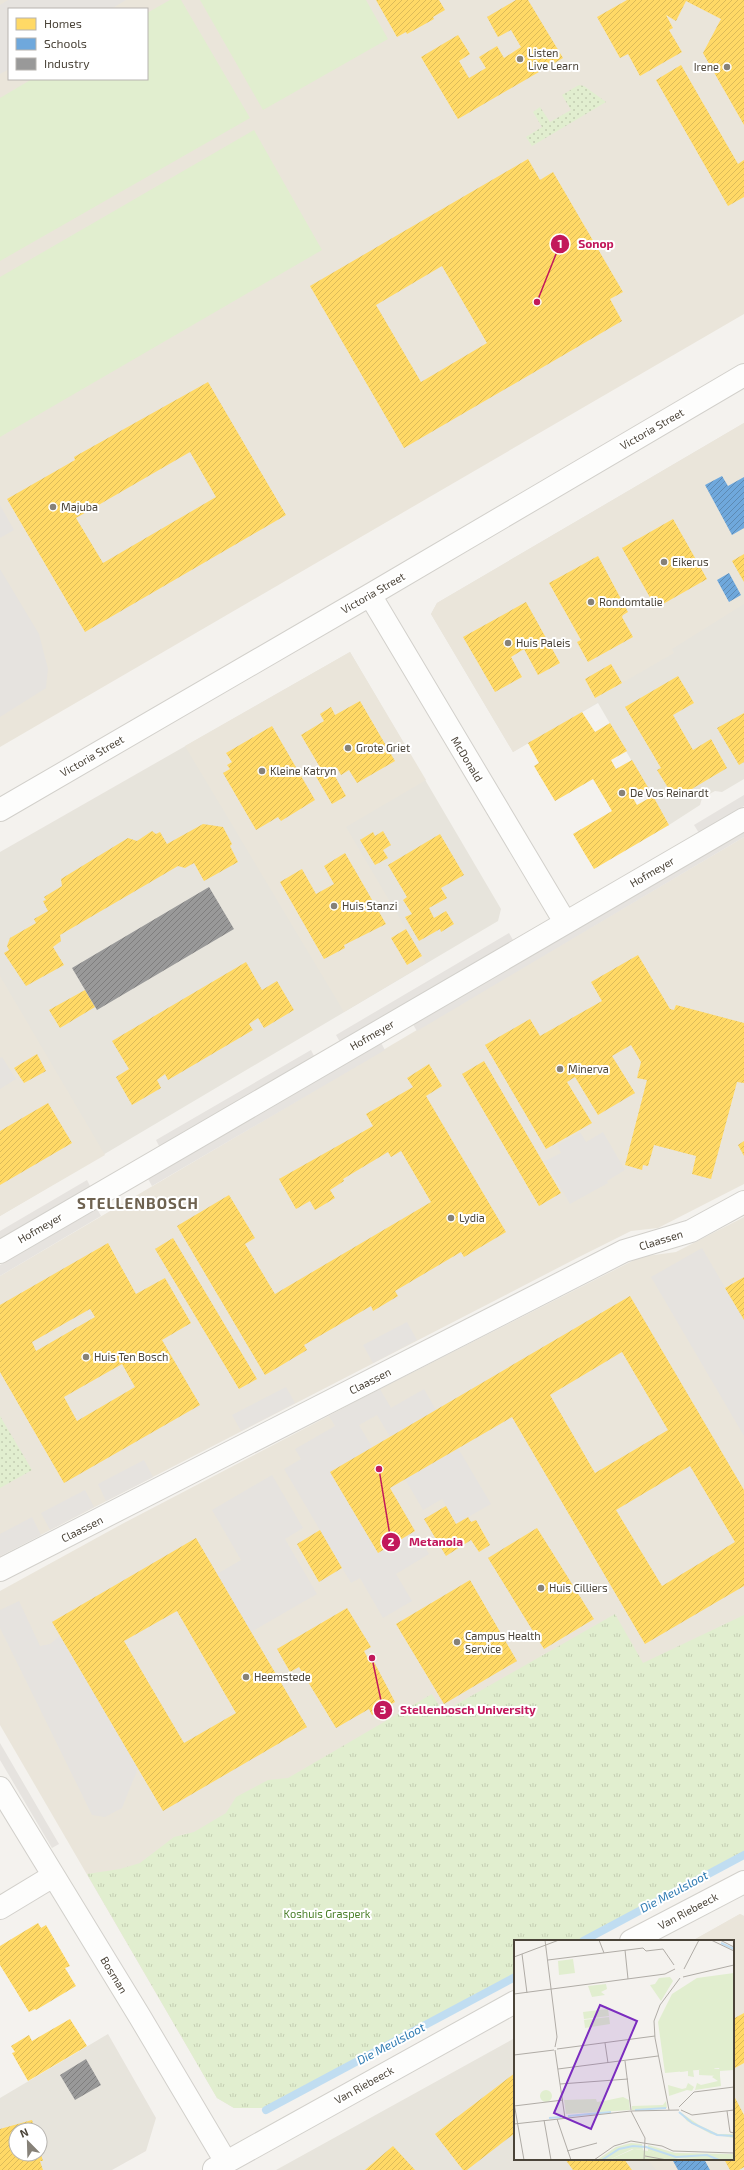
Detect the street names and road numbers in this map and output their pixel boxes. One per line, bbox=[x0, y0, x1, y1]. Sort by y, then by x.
street label: Victoria Street bbox=[618, 405, 686, 452]
street label: Victoria Street bbox=[339, 569, 407, 616]
street label: Victoria Street bbox=[58, 732, 126, 779]
street label: McDonald bbox=[449, 734, 486, 784]
street label: Hofmeyer bbox=[627, 853, 677, 890]
street label: Hofmeyer bbox=[347, 1016, 397, 1053]
street label: Hofmeyer bbox=[15, 1209, 65, 1246]
street label: Claassen bbox=[637, 1227, 684, 1252]
street label: Claassen bbox=[347, 1365, 393, 1397]
street label: Claassen bbox=[59, 1513, 105, 1545]
street label: Van Riebeeck bbox=[656, 1889, 720, 1932]
street label: Bosman bbox=[98, 1954, 130, 1996]
street label: Van Riebeeck bbox=[332, 2063, 396, 2106]

